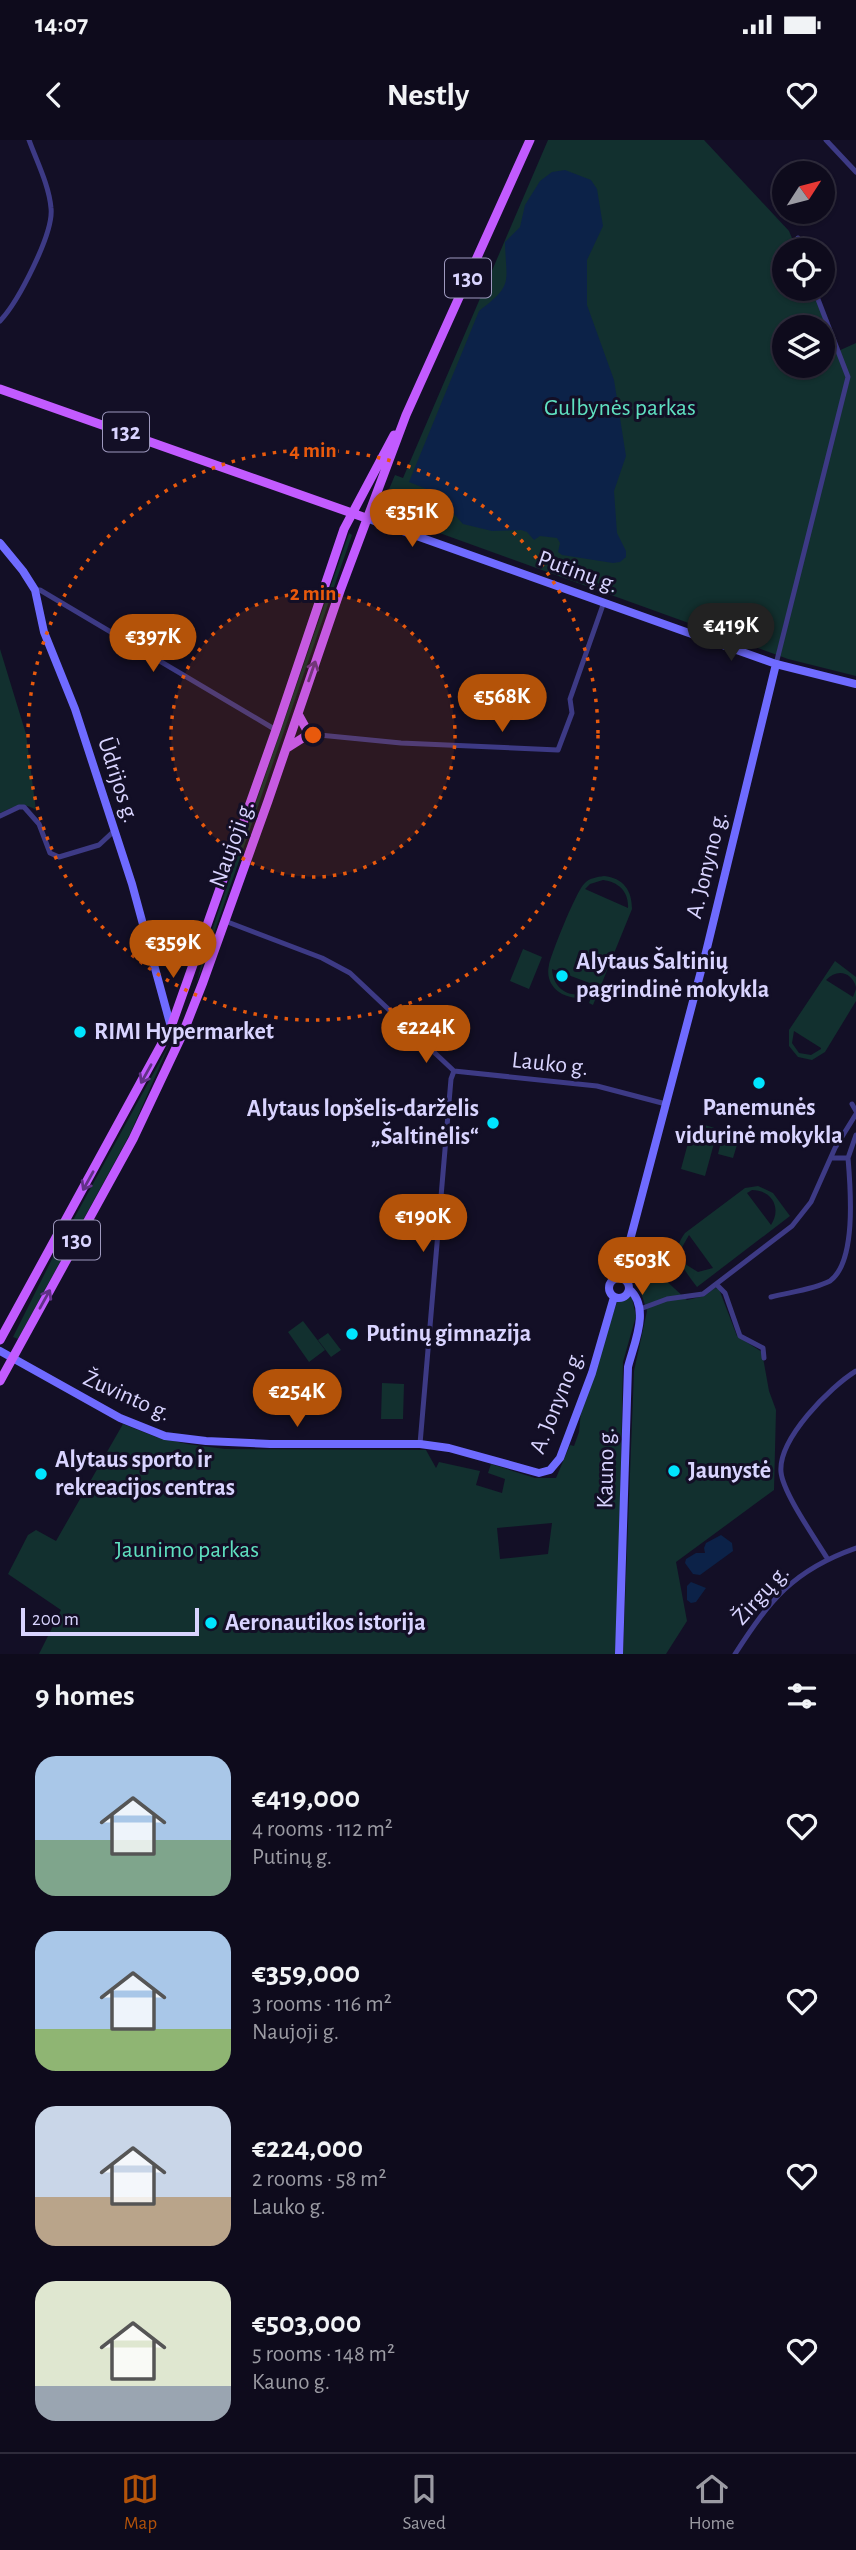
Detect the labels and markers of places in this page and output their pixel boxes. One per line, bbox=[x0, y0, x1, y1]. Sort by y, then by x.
pin: €351K bbox=[363, 490, 461, 549]
pin: €419K bbox=[682, 603, 780, 663]
pin: €397K bbox=[104, 615, 202, 674]
pin: €568K bbox=[453, 674, 551, 734]
centre of rings bbox=[301, 723, 325, 747]
pin: €359K bbox=[124, 920, 222, 980]
place label: Alytaus Šaltinių pagrindinė mokykla bbox=[576, 946, 769, 1002]
marker: Alytaus Šaltinių pagrindinė mokykla bbox=[554, 968, 570, 984]
pin: €224K bbox=[377, 1006, 475, 1065]
place label: RIMI Hypermarket bbox=[94, 1020, 274, 1044]
marker: RIMI Hypermarket bbox=[72, 1024, 88, 1040]
marker: Panemunės vidurinė mokykla bbox=[751, 1075, 767, 1091]
place label: Panemunės vidurinė mokykla bbox=[675, 1096, 843, 1148]
place label: Alytaus lopšelis-darželis „Šaltinėlis“ bbox=[247, 1097, 479, 1149]
marker: Alytaus lopšelis-darželis „Šaltinėlis“ bbox=[485, 1115, 501, 1131]
pin: €190K bbox=[374, 1194, 472, 1254]
pin: €503K bbox=[593, 1238, 691, 1297]
place label: Putinų gimnazija bbox=[366, 1322, 531, 1346]
marker: Putinų gimnazija bbox=[344, 1326, 360, 1342]
pin: €254K bbox=[248, 1370, 346, 1429]
place label: Alytaus sporto ir rekreacijos centras bbox=[55, 1448, 235, 1500]
place label: Jaunystė bbox=[688, 1459, 771, 1483]
marker: Jaunystė bbox=[666, 1463, 682, 1479]
marker: Alytaus sporto ir rekreacijos centras bbox=[33, 1466, 49, 1482]
place label: Aeronautikos istorija bbox=[225, 1611, 426, 1635]
marker: Aeronautikos istorija bbox=[203, 1615, 219, 1631]

